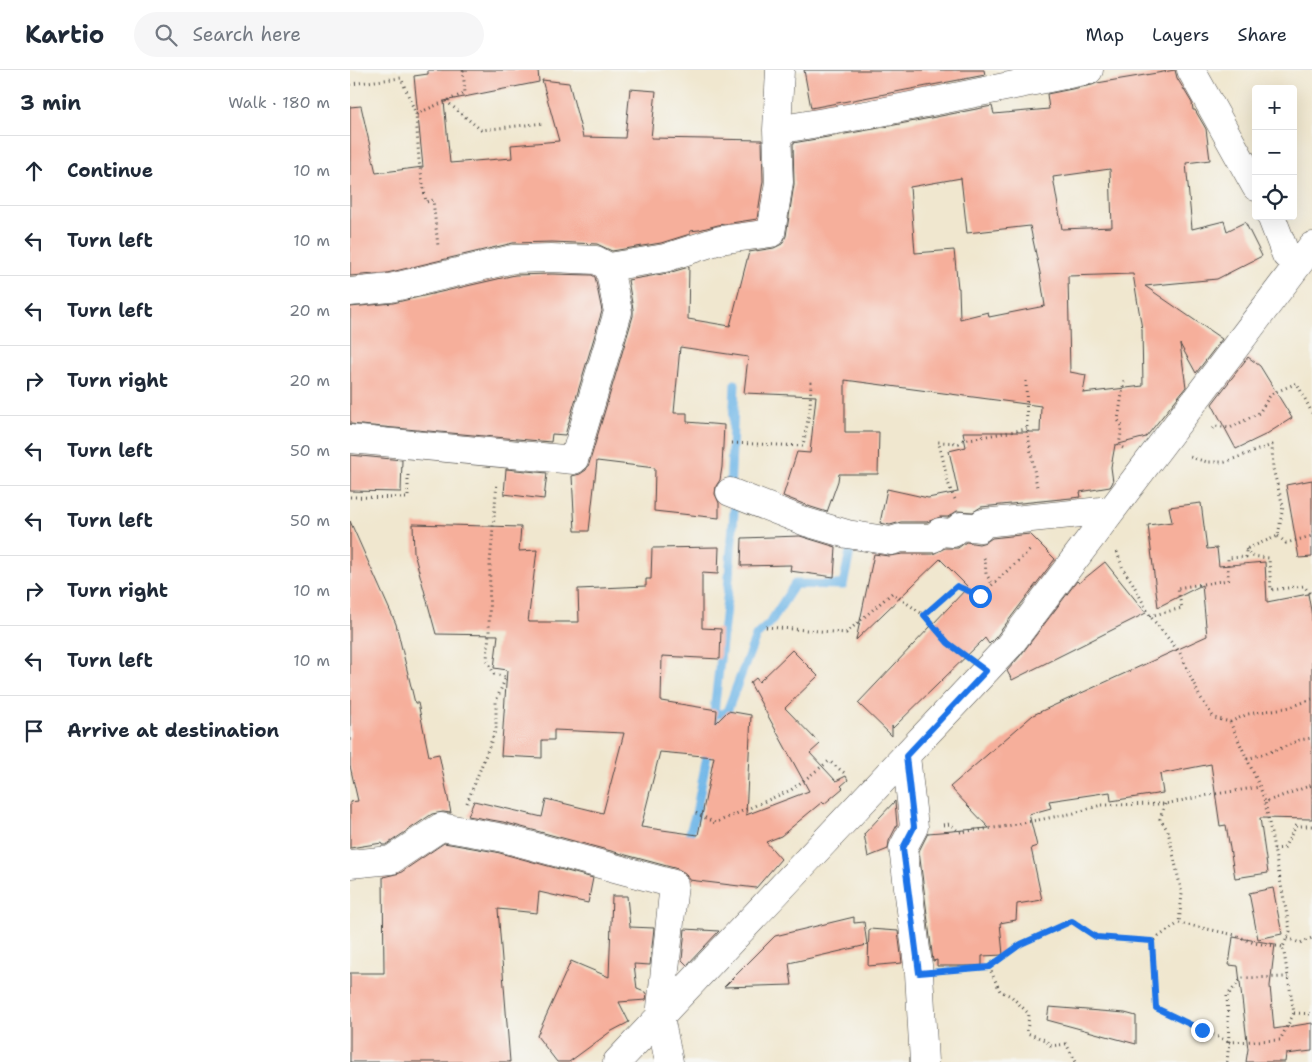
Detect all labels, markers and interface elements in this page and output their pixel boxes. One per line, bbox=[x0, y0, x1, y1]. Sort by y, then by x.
search box bbox=[134, 12, 484, 57]
text: Kartio bbox=[25, 19, 104, 51]
icon: search bbox=[152, 21, 180, 49]
text: Search here bbox=[192, 22, 301, 47]
text: Map bbox=[1086, 23, 1124, 47]
text: Layers bbox=[1152, 23, 1209, 47]
text: Share bbox=[1237, 23, 1287, 47]
map controls bbox=[1252, 85, 1297, 220]
button: + bbox=[1252, 85, 1297, 130]
text: 3 min bbox=[20, 89, 81, 117]
text: Walk · 180 m bbox=[228, 92, 330, 113]
button: − bbox=[1252, 130, 1297, 175]
icon: ahead bbox=[20, 157, 48, 185]
text: Continue bbox=[67, 158, 153, 183]
text: 10 m bbox=[293, 160, 330, 181]
button: locate bbox=[1252, 175, 1297, 220]
icon: left bbox=[20, 227, 48, 255]
text: Turn left bbox=[67, 228, 153, 253]
text: 10 m bbox=[293, 230, 330, 251]
icon: left bbox=[20, 297, 48, 325]
text: Turn left bbox=[67, 298, 153, 323]
text: 20 m bbox=[289, 300, 330, 321]
icon: right bbox=[20, 367, 48, 395]
text: Turn right bbox=[67, 368, 168, 393]
text: 20 m bbox=[289, 370, 330, 391]
icon: left bbox=[20, 437, 48, 465]
text: Turn left bbox=[67, 438, 153, 463]
text: 50 m bbox=[290, 440, 330, 461]
icon: left bbox=[20, 507, 48, 535]
text: Turn left bbox=[67, 508, 153, 533]
text: 50 m bbox=[290, 510, 330, 531]
icon: right bbox=[20, 577, 48, 605]
text: Turn right bbox=[67, 578, 168, 603]
text: 10 m bbox=[293, 580, 330, 601]
route start bbox=[969, 585, 992, 608]
icon: left bbox=[20, 647, 48, 675]
text: Turn left bbox=[67, 648, 153, 673]
text: 10 m bbox=[293, 650, 330, 671]
icon: arrive bbox=[20, 717, 48, 745]
text: Arrive at destination bbox=[67, 718, 279, 743]
route end bbox=[1191, 1019, 1214, 1042]

